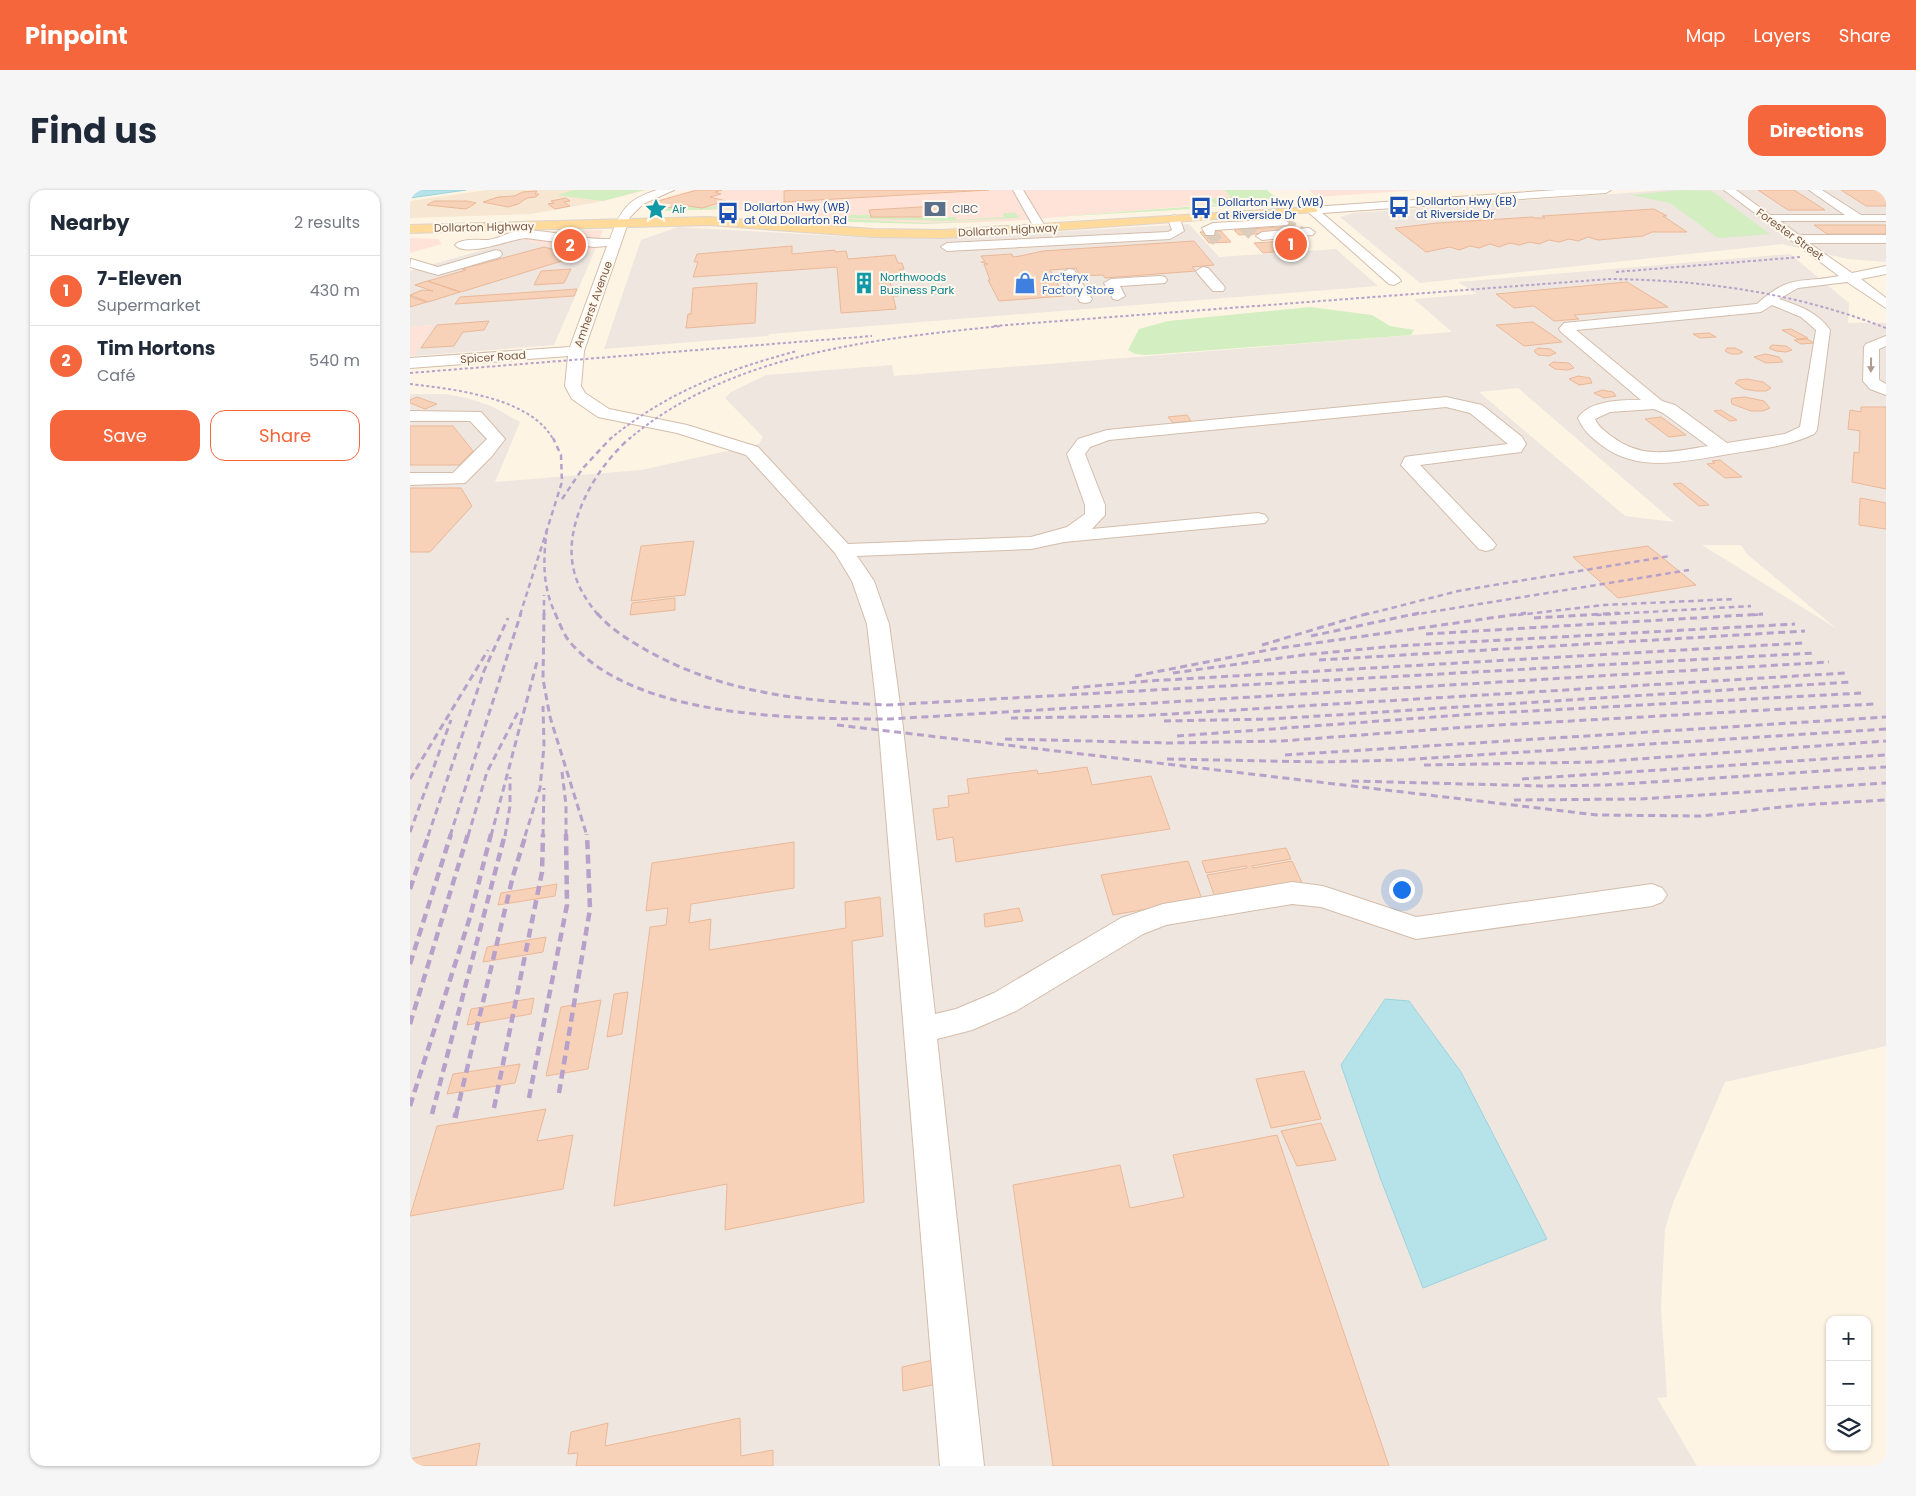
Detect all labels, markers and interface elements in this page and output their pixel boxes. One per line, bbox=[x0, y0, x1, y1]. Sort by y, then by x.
text: Pinpoint bbox=[25, 19, 128, 52]
text: Map bbox=[1686, 23, 1726, 48]
text: Layers bbox=[1754, 23, 1811, 48]
text: Share bbox=[1839, 23, 1891, 48]
button: Directions bbox=[1748, 105, 1886, 156]
text: Find us bbox=[30, 106, 157, 155]
place label: Dollarton Hwy (EB) at Riverside Dr bbox=[1416, 193, 1517, 222]
place label: Dollarton Hwy (WB) at Riverside Dr bbox=[1218, 194, 1324, 223]
bus stop icon: Dollarton Hwy (EB) at Riverside Dr bbox=[1386, 194, 1412, 220]
bus stop icon: Dollarton Hwy (WB) at Riverside Dr bbox=[1188, 195, 1214, 221]
place icon: Air bbox=[643, 196, 669, 222]
bank icon: CIBC bbox=[922, 196, 948, 222]
place label: Dollarton Hwy (WB) at Old Dollarton Rd bbox=[744, 199, 850, 228]
bus stop icon: Dollarton Hwy (WB) at Old Dollarton Rd bbox=[715, 200, 741, 226]
place label: Air bbox=[672, 201, 686, 217]
place label: CIBC bbox=[952, 201, 978, 217]
street label: Forester Street bbox=[1753, 204, 1827, 264]
text: Nearby bbox=[50, 208, 130, 237]
text: 2 results bbox=[294, 211, 360, 234]
street label: Dollarton Highway bbox=[434, 218, 535, 236]
street label: Dollarton Highway bbox=[958, 219, 1059, 241]
pin: 1 bbox=[1275, 225, 1307, 263]
pin: 2 bbox=[554, 226, 586, 264]
street label: Amherst Avenue bbox=[570, 258, 616, 349]
text: 7-Eleven bbox=[97, 265, 182, 292]
place label: Northwoods Business Park bbox=[880, 269, 954, 298]
place label: Arc'teryx Factory Store bbox=[1042, 269, 1115, 298]
building icon: Northwoods Business Park bbox=[851, 270, 877, 296]
shop icon: Arc'teryx Factory Store bbox=[1012, 270, 1038, 296]
text: 1 bbox=[63, 279, 69, 302]
text: 430 m bbox=[310, 279, 360, 302]
text: Supermarket bbox=[97, 294, 201, 317]
text: Tim Hortons bbox=[97, 335, 215, 362]
street label: Spicer Road bbox=[460, 347, 526, 367]
text: 2 bbox=[61, 349, 71, 372]
text: 540 m bbox=[309, 349, 360, 372]
one-way arrow bbox=[1867, 357, 1875, 373]
text: Café bbox=[97, 364, 135, 387]
button: Save bbox=[50, 410, 200, 461]
button: Share bbox=[210, 410, 360, 461]
your location bbox=[1389, 877, 1415, 903]
map controls bbox=[1826, 1316, 1871, 1451]
button: + bbox=[1826, 1316, 1871, 1361]
button: − bbox=[1826, 1361, 1871, 1406]
button: layers bbox=[1826, 1406, 1871, 1451]

